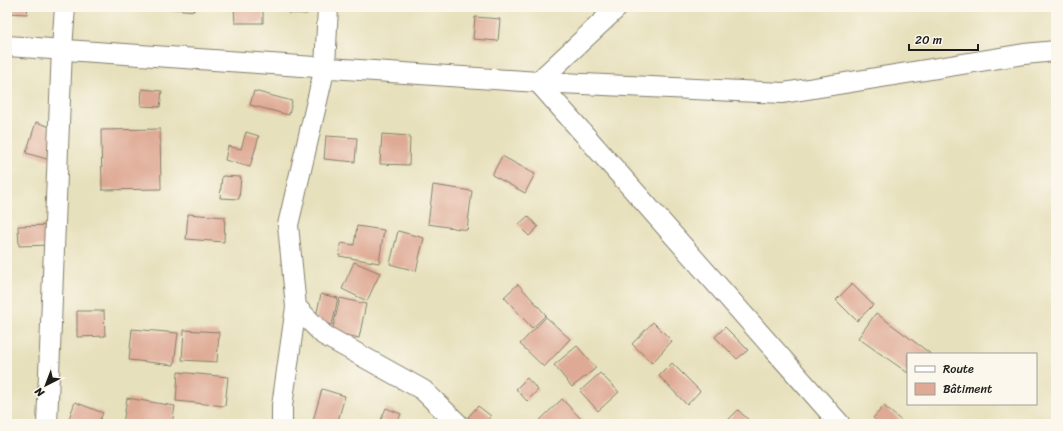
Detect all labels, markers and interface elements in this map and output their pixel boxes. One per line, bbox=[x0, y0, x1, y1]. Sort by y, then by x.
scale bar bbox=[909, 26, 978, 52]
text: 20 m bbox=[915, 29, 942, 51]
legend bbox=[907, 353, 1037, 405]
text: Route bbox=[943, 358, 974, 380]
north arrow bbox=[26, 365, 66, 405]
text: Bâtiment bbox=[943, 378, 992, 400]
text: N bbox=[30, 382, 50, 402]

